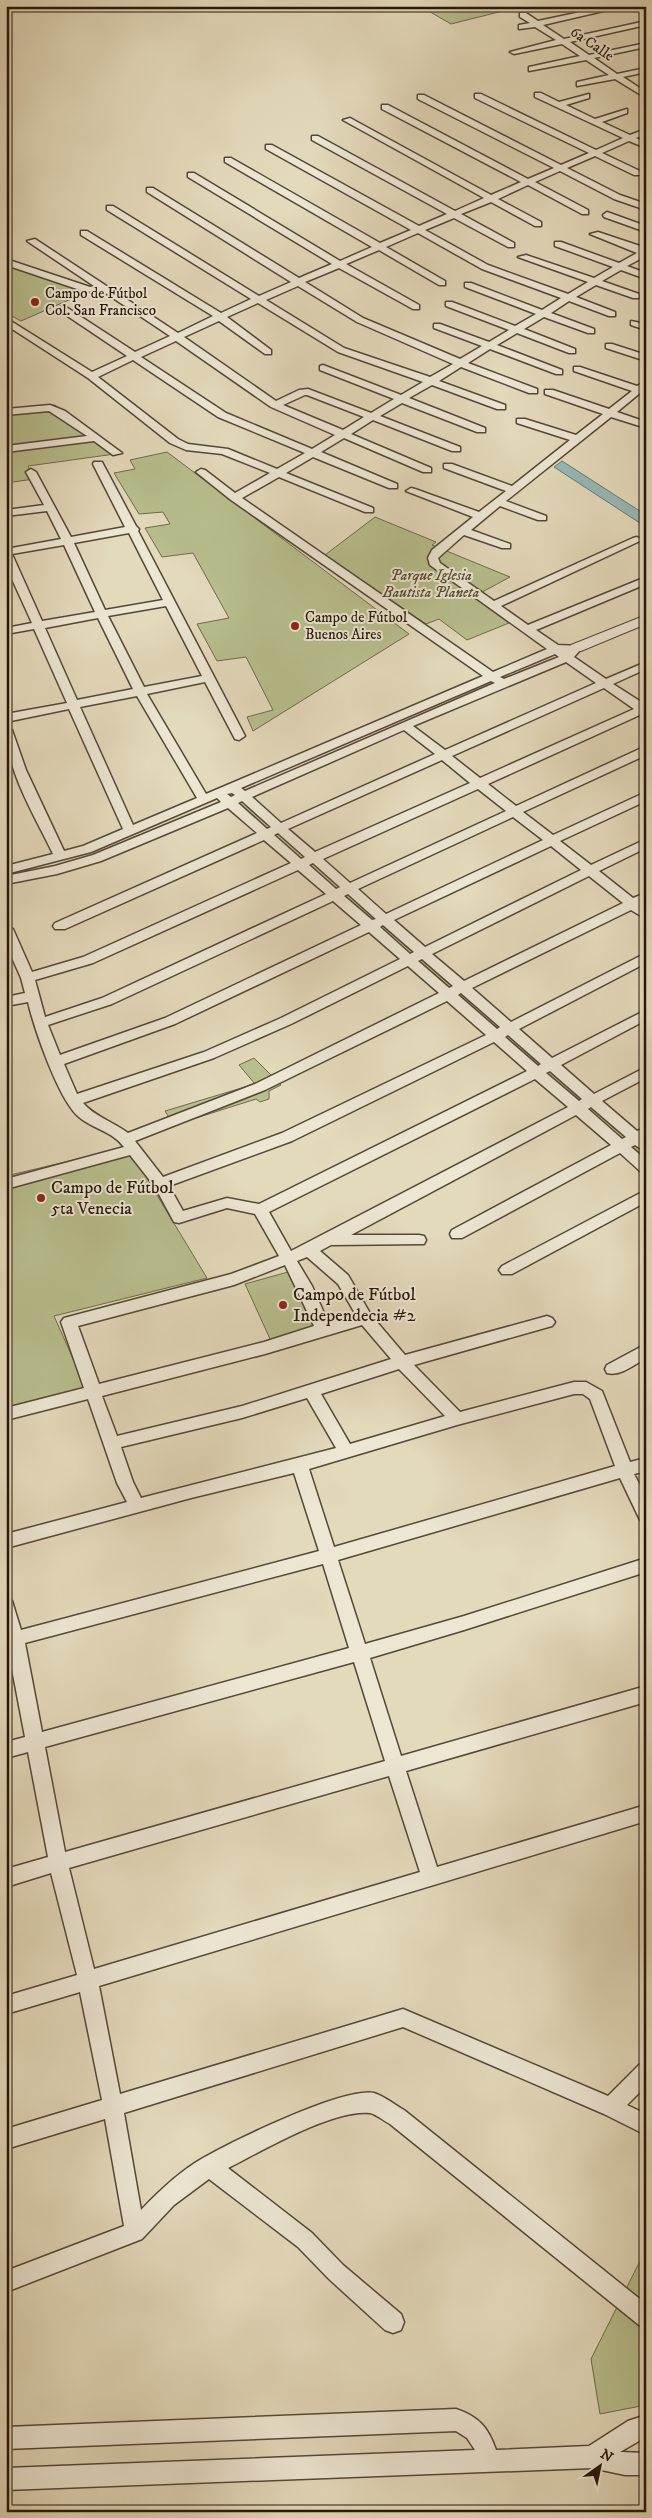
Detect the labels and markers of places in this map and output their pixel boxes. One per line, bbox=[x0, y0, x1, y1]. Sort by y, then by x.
place label: Campo de Fútbol Col. San Francisco bbox=[45, 284, 156, 320]
marker: Campo de Fútbol Col. San Francisco bbox=[29, 296, 41, 308]
place label: Campo de Fútbol Buenos Aires bbox=[305, 608, 408, 644]
marker: Campo de Fútbol Buenos Aires bbox=[289, 620, 301, 632]
place label: Campo de Fútbol 5ta Venecia bbox=[51, 1177, 174, 1220]
marker: Campo de Fútbol 5ta Venecia bbox=[35, 1192, 47, 1204]
place label: Campo de Fútbol Independecia #2 bbox=[293, 1284, 416, 1327]
marker: Campo de Fútbol Independecia #2 bbox=[277, 1299, 289, 1311]

